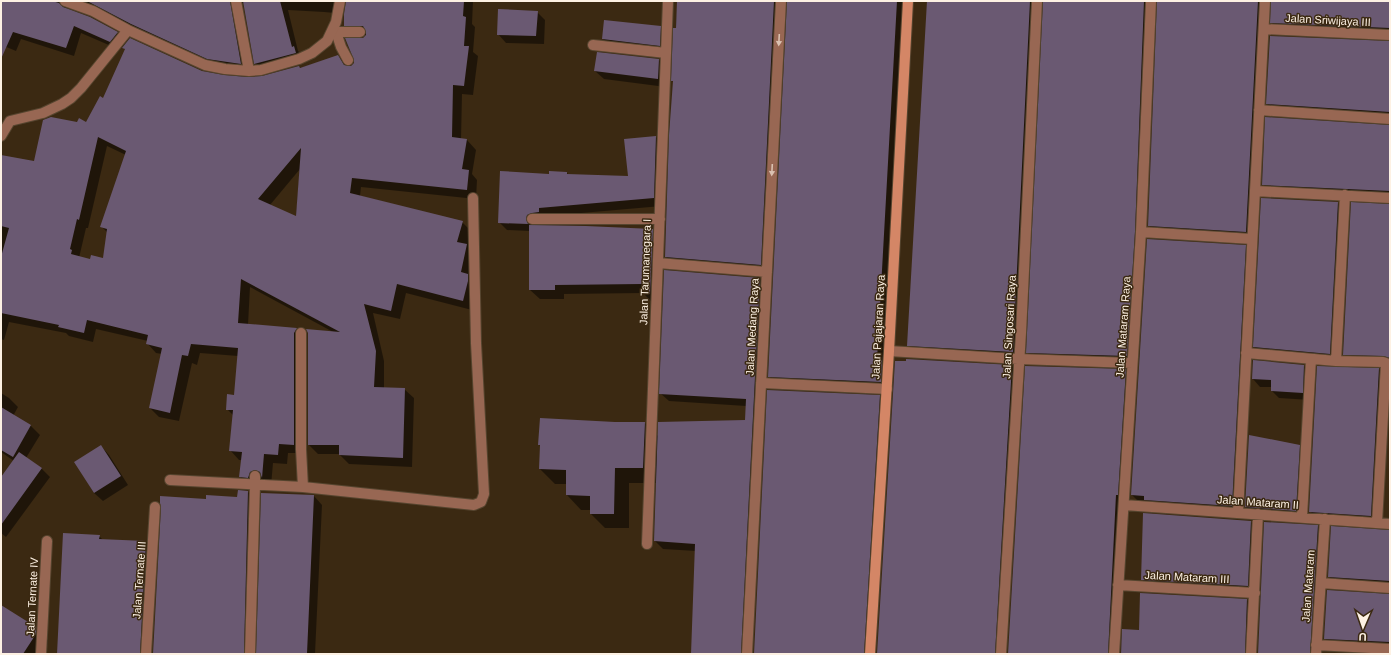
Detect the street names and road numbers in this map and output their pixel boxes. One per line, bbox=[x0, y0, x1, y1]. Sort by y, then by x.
street label: Jalan Sriwijaya III bbox=[1285, 12, 1371, 28]
street label: Jalan Tarumanegara I bbox=[637, 219, 653, 325]
street label: Jalan Pajajaran Raya bbox=[869, 274, 887, 380]
street label: Jalan Singosari Raya bbox=[1000, 274, 1018, 379]
street label: Jalan Mataram Raya bbox=[1113, 275, 1133, 378]
street label: Jalan Medang Raya bbox=[743, 277, 761, 376]
street label: Jalan Mataram II bbox=[1217, 493, 1299, 511]
street label: Jalan Ternate III bbox=[130, 541, 148, 619]
street label: Jalan Mataram bbox=[1299, 549, 1317, 623]
street label: Jalan Ternate IV bbox=[24, 556, 40, 637]
street label: Jalan Mataram III bbox=[1144, 569, 1230, 585]

